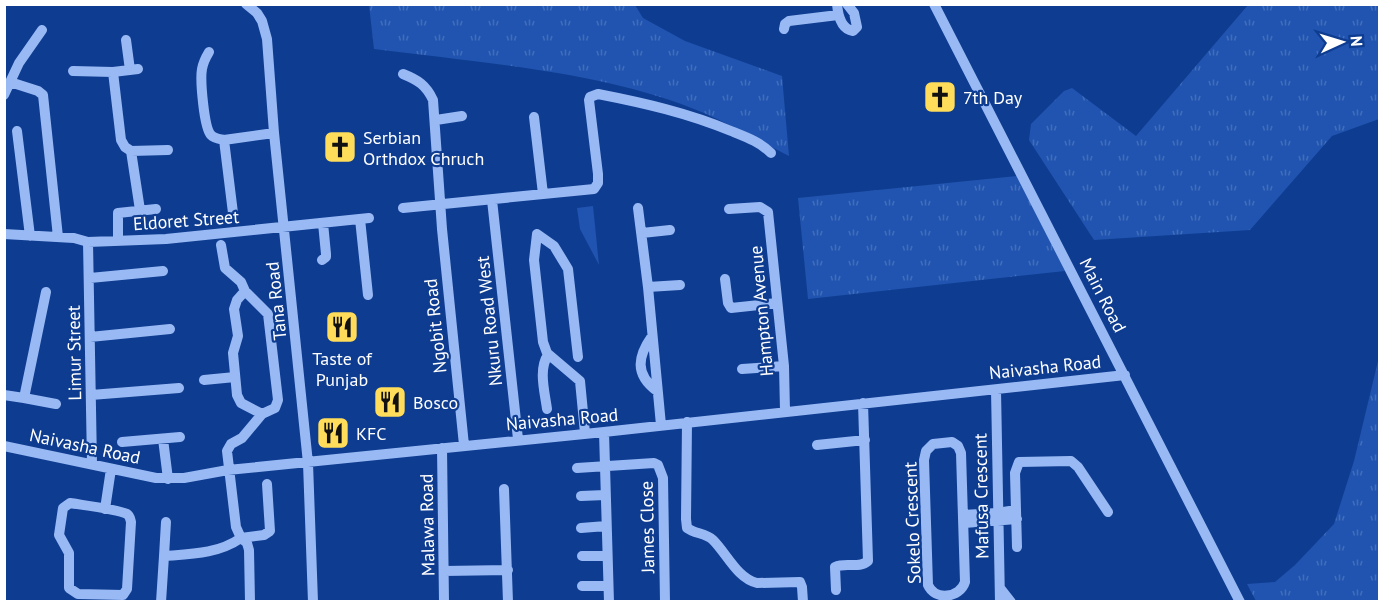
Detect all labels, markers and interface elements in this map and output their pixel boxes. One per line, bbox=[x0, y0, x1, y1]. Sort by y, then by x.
north arrow bbox=[1312, 12, 1372, 72]
text: N bbox=[1347, 35, 1367, 47]
church icon: 7th Day bbox=[922, 79, 958, 115]
place label: 7th Day bbox=[963, 86, 1023, 109]
place label: Serbian Orthdox Chruch bbox=[363, 126, 484, 170]
church icon: Serbian Orthdox Chruch bbox=[322, 129, 358, 165]
street label: Eldoret Street bbox=[132, 205, 240, 235]
street label: Hampton Avenue bbox=[744, 245, 778, 377]
street label: Main Road bbox=[1074, 254, 1132, 336]
street label: Nkuru Road West bbox=[471, 255, 507, 387]
street label: Tana Road bbox=[260, 261, 292, 341]
street label: Ngobit Road bbox=[419, 278, 451, 374]
street label: Limur Street bbox=[62, 305, 86, 401]
restaurant icon: Taste of Punjab bbox=[324, 309, 360, 345]
place label: Taste of Punjab bbox=[312, 347, 373, 391]
street label: Naivasha Road bbox=[988, 350, 1102, 384]
restaurant icon: Bosco bbox=[372, 384, 408, 420]
place label: Bosco bbox=[413, 391, 458, 414]
street label: Naivasha Road bbox=[505, 403, 619, 435]
restaurant icon: KFC bbox=[315, 415, 351, 451]
place label: KFC bbox=[356, 422, 387, 445]
street label: Naivasha Road bbox=[27, 423, 143, 469]
street label: Mafusa Crescent bbox=[968, 433, 994, 559]
street label: Sokelo Crescent bbox=[898, 462, 926, 584]
street label: Malawa Road bbox=[415, 474, 439, 576]
street label: James Close bbox=[635, 481, 659, 574]

